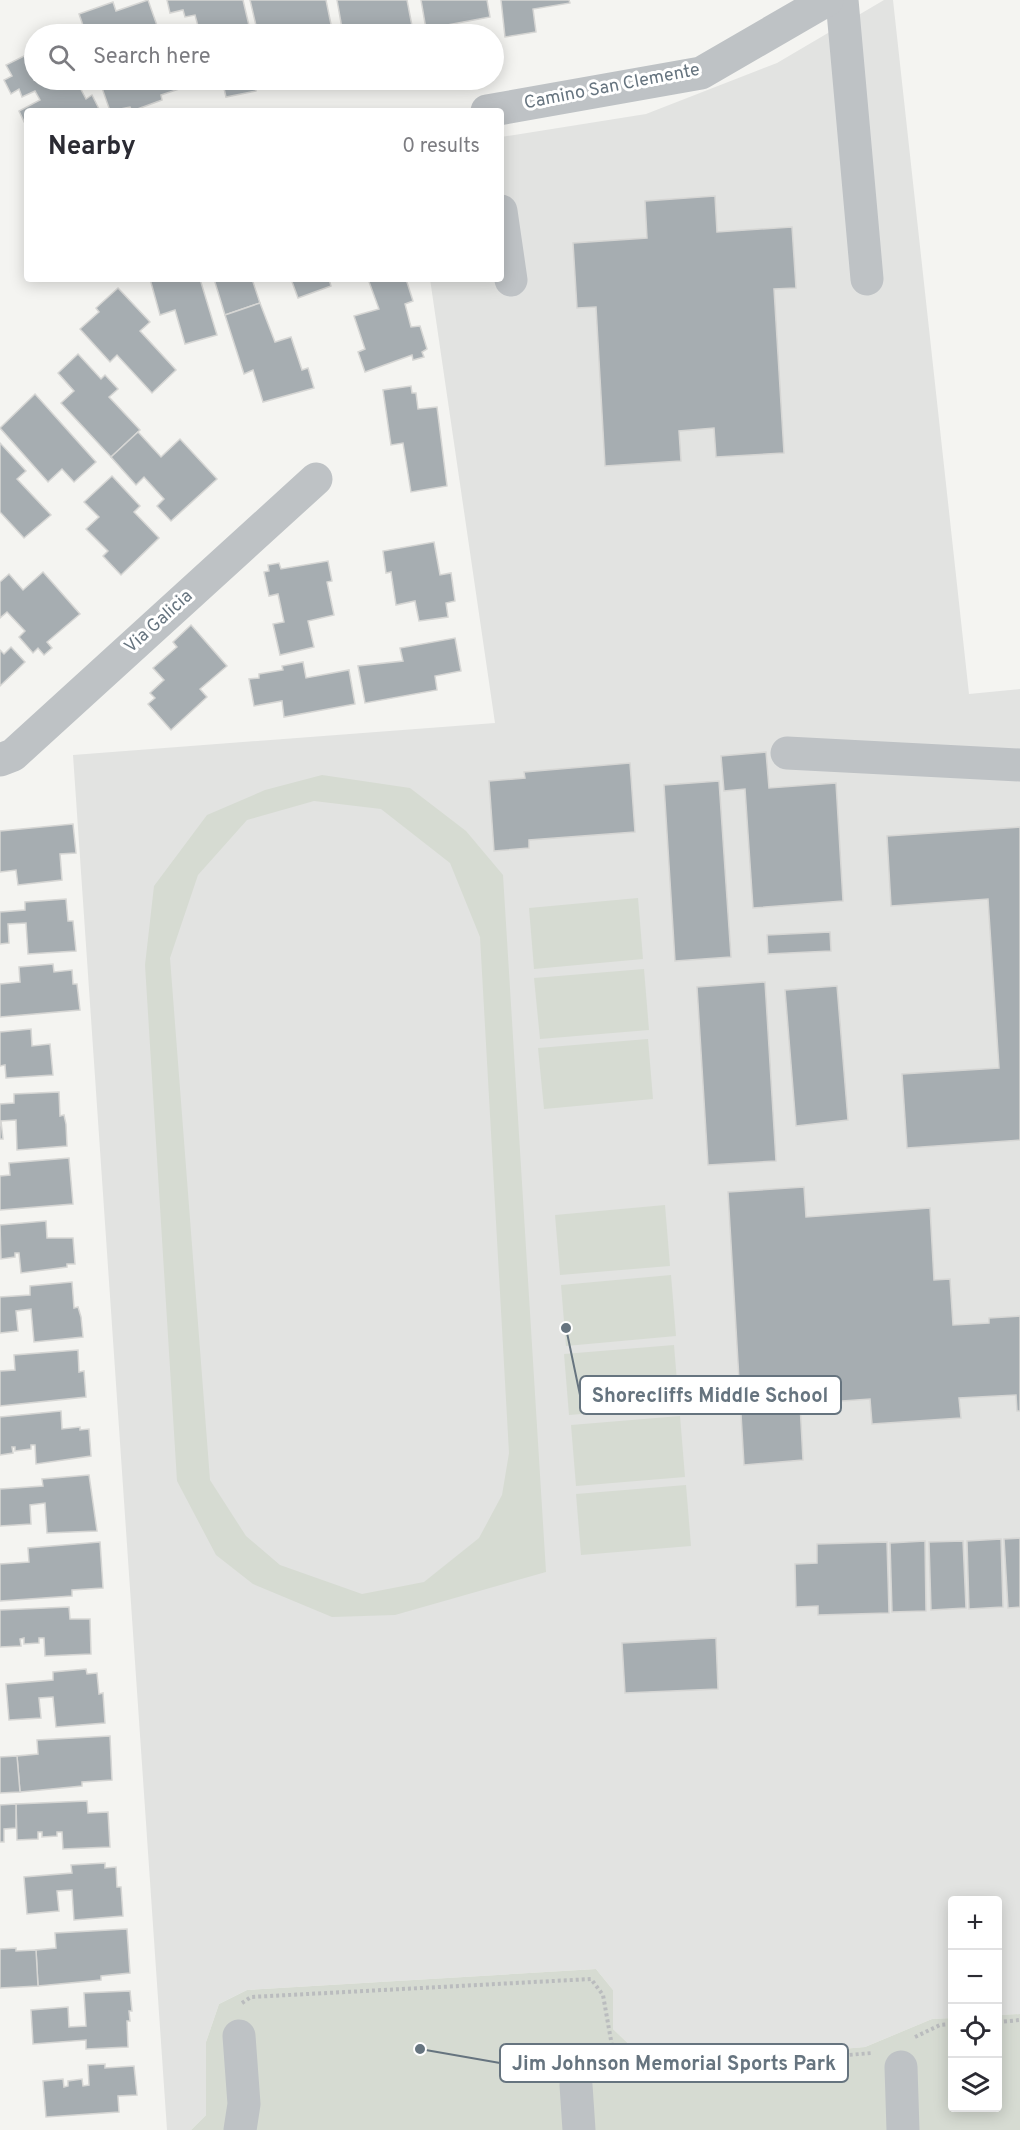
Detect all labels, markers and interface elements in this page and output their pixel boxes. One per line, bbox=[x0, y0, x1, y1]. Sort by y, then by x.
search box bbox=[24, 24, 504, 90]
icon: search bbox=[45, 41, 78, 74]
text: Search here bbox=[93, 44, 211, 71]
street label: Camino San Clemente bbox=[522, 59, 702, 115]
text: Nearby bbox=[48, 131, 136, 164]
text: 0 results bbox=[402, 134, 480, 160]
street label: Via Galicia bbox=[120, 585, 198, 659]
callout: Shorecliffs Middle School bbox=[580, 1376, 841, 1414]
text: Shorecliffs Middle School bbox=[592, 1384, 828, 1410]
map controls bbox=[948, 1896, 1002, 2112]
button: + bbox=[948, 1896, 1002, 1950]
button: − bbox=[948, 1950, 1002, 2004]
button: locate bbox=[948, 2004, 1002, 2058]
callout: Jim Johnson Memorial Sports Park bbox=[500, 2044, 848, 2082]
text: Jim Johnson Memorial Sports Park bbox=[512, 2052, 836, 2078]
button: layers bbox=[948, 2058, 1002, 2112]

